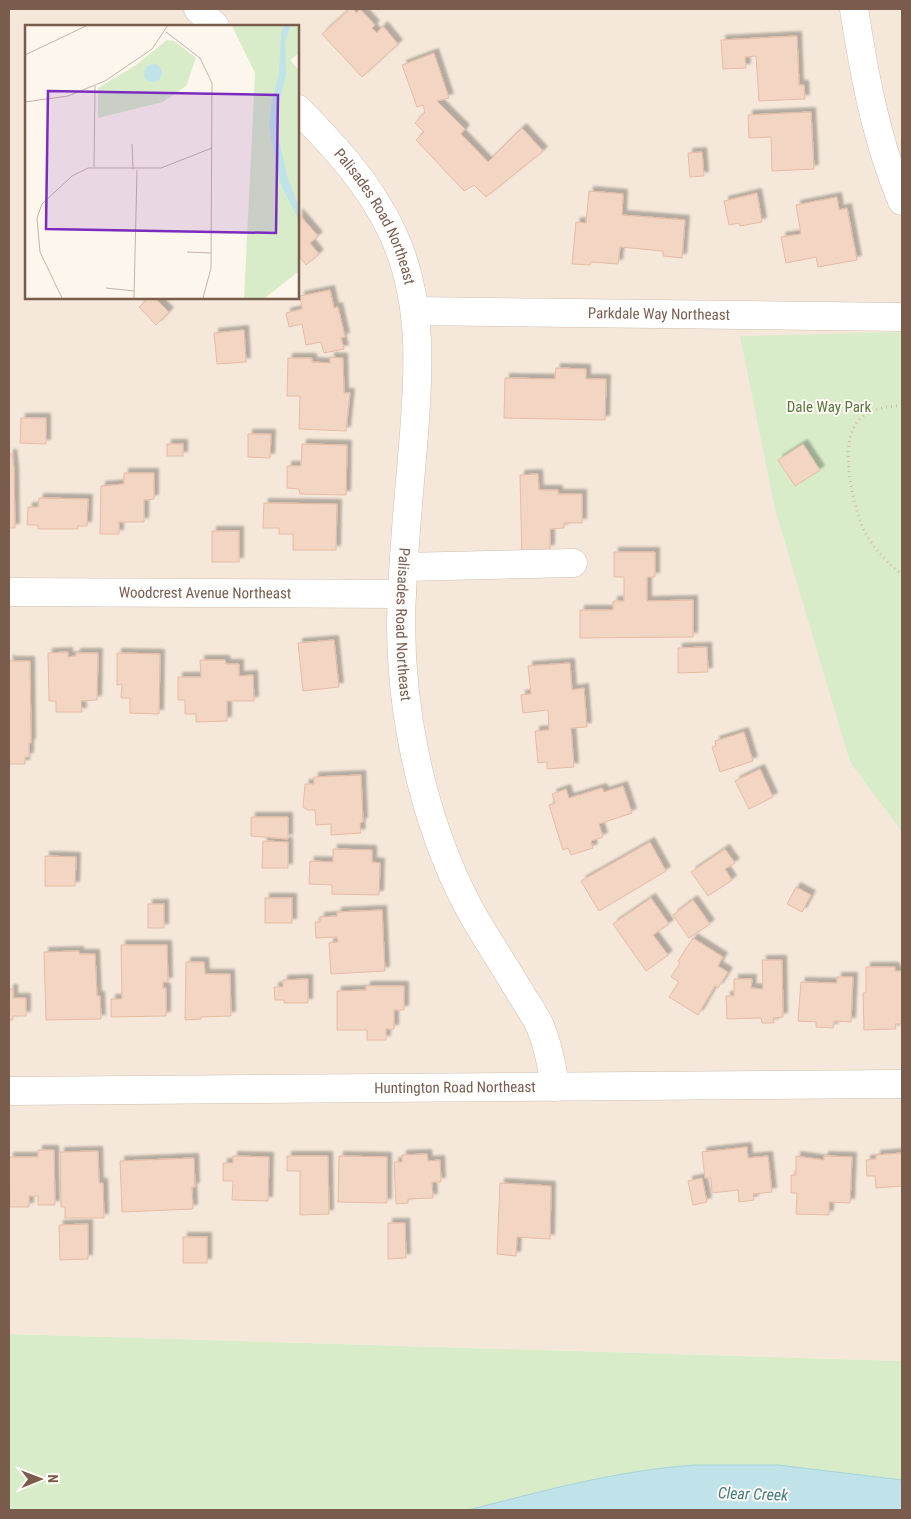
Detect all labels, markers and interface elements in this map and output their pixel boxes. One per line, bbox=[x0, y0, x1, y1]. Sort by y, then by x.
inset map bbox=[25, 25, 299, 299]
street label: Palisades Road Northeast bbox=[330, 145, 419, 286]
street label: Parkdale Way Northeast bbox=[588, 304, 730, 324]
park label: Dale Way Park bbox=[787, 398, 871, 416]
street label: Palisades Road Northeast bbox=[392, 547, 415, 702]
street label: Woodcrest Avenue Northeast bbox=[119, 584, 291, 602]
street label: Huntington Road Northeast bbox=[374, 1078, 536, 1097]
north arrow bbox=[15, 1454, 65, 1504]
text: N bbox=[45, 1474, 61, 1483]
water label: Clear Creek bbox=[718, 1483, 789, 1505]

